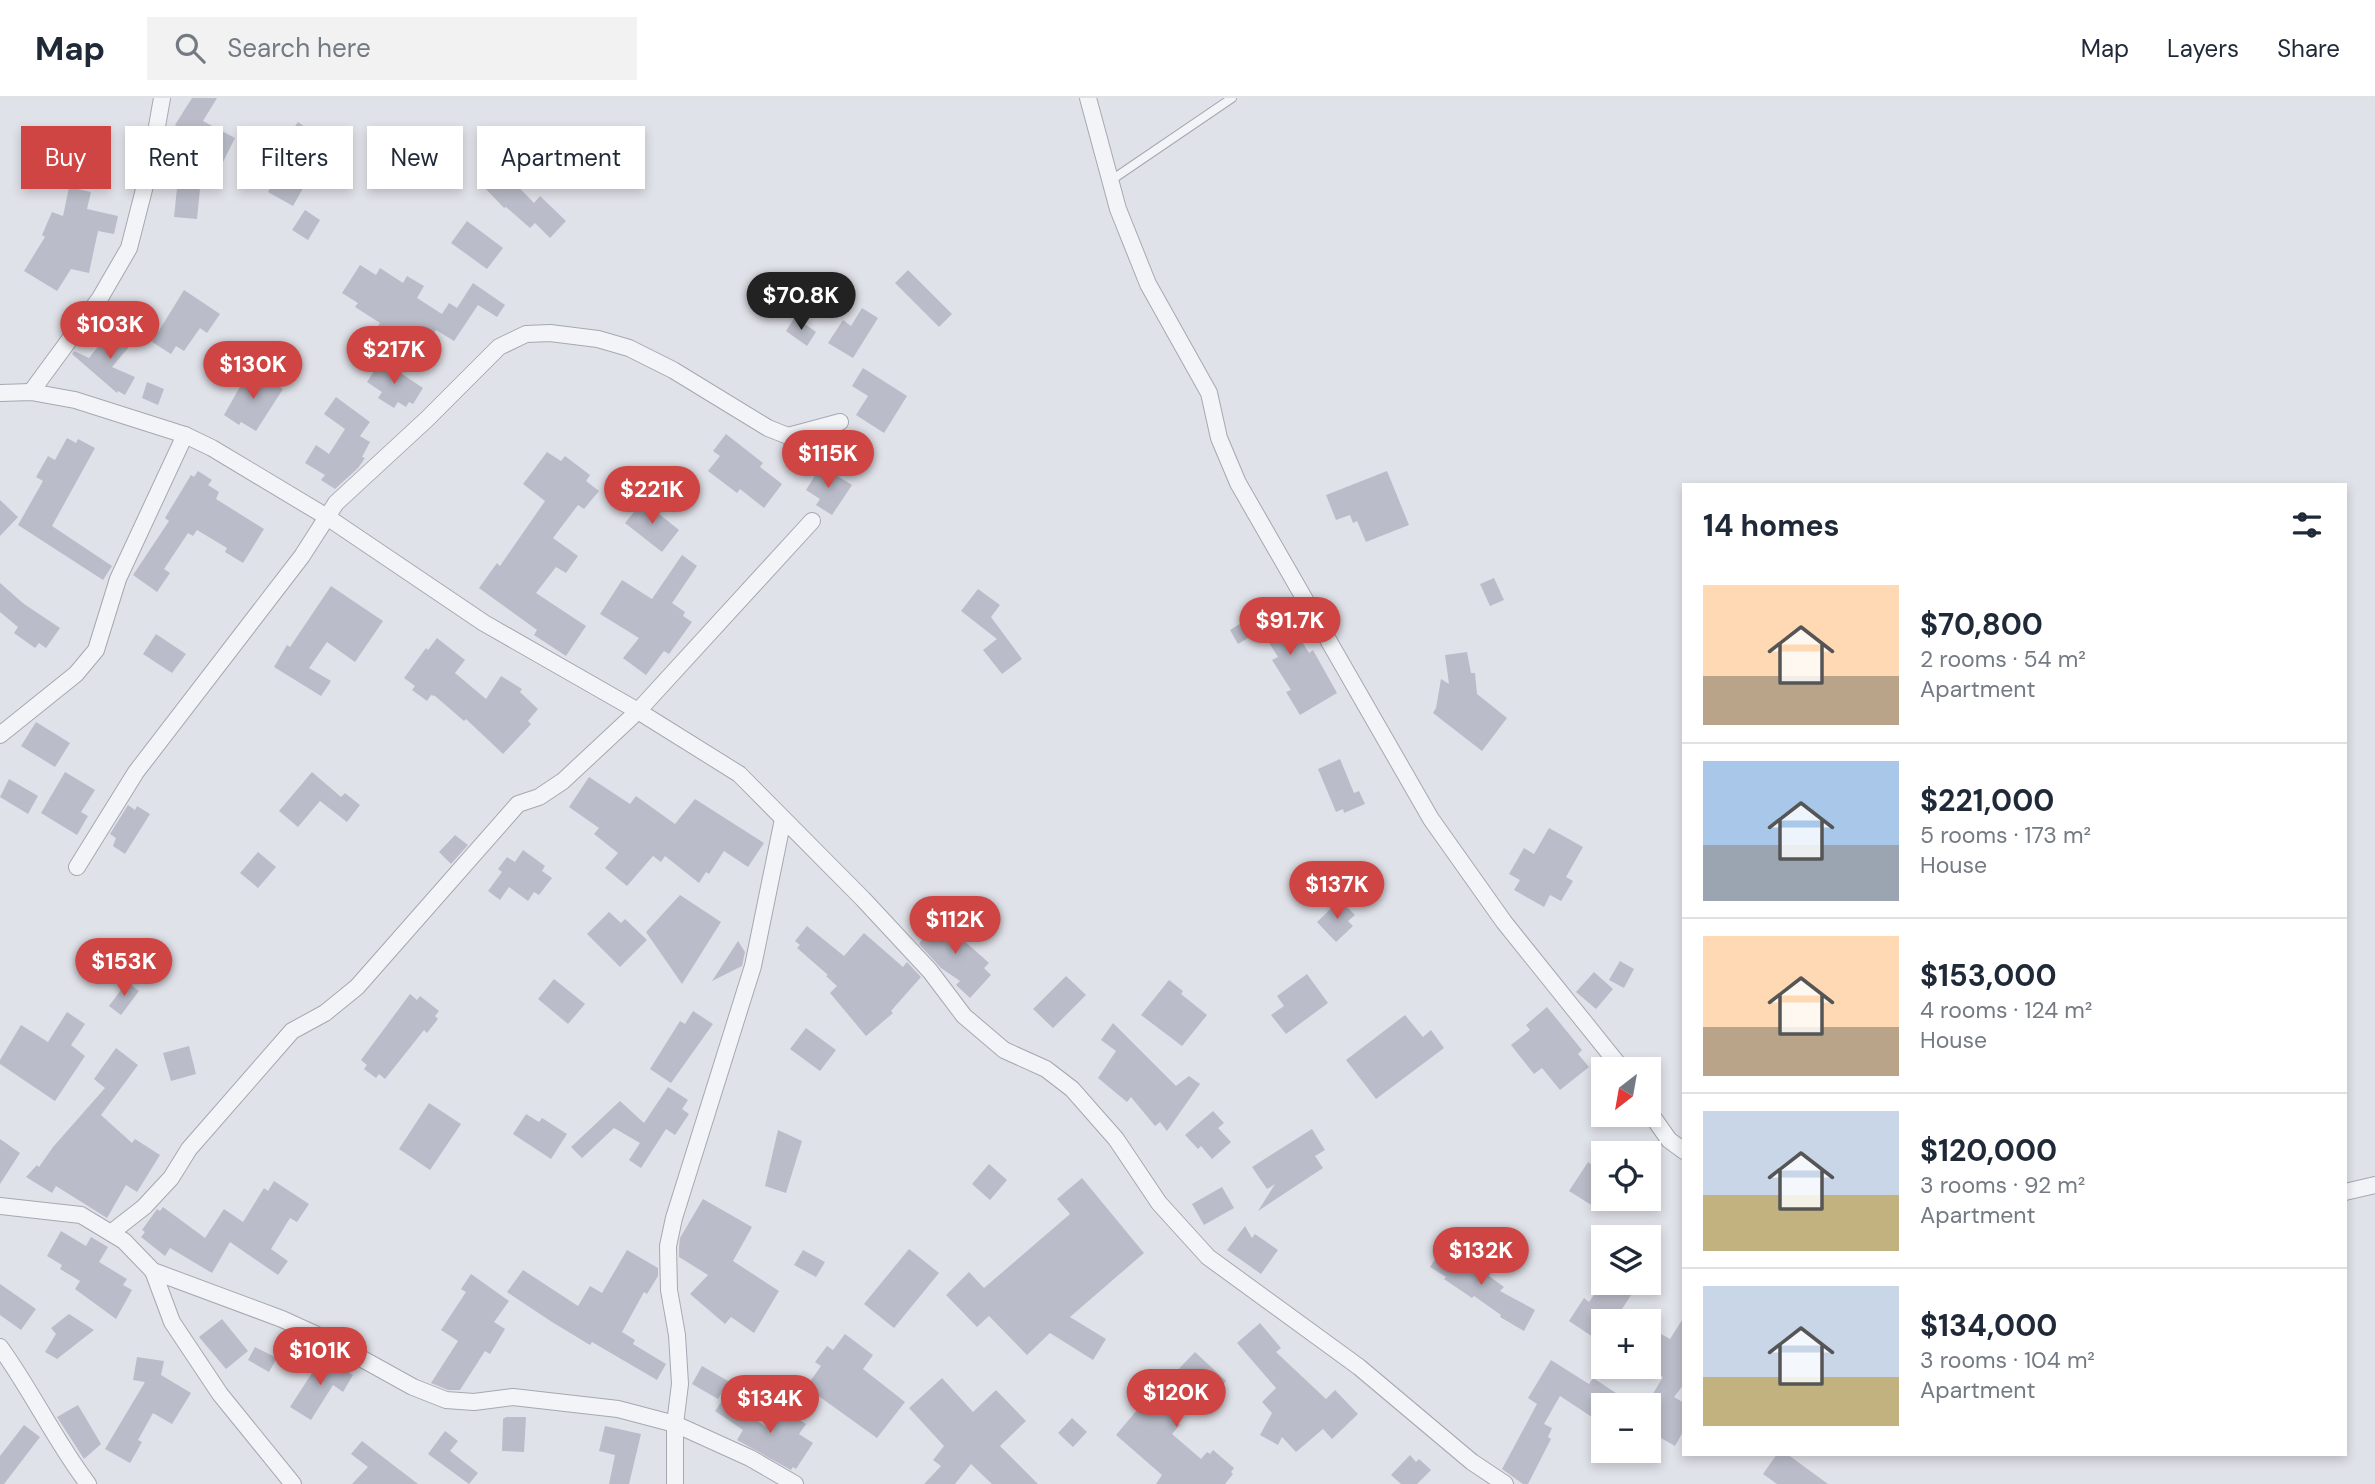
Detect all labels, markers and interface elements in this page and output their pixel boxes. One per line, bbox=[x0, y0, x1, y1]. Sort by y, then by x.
search box bbox=[147, 17, 637, 80]
text: Map bbox=[35, 27, 105, 70]
icon: search bbox=[171, 29, 209, 67]
text: Search here bbox=[227, 31, 371, 65]
text: Map bbox=[2081, 33, 2129, 64]
text: Layers bbox=[2167, 33, 2239, 64]
text: Share bbox=[2277, 33, 2340, 64]
chip: Buy bbox=[21, 126, 111, 189]
chip: Rent bbox=[125, 126, 223, 189]
chip: Filters bbox=[237, 126, 353, 189]
chip: New bbox=[367, 126, 463, 189]
chip: Apartment bbox=[477, 126, 645, 189]
pin: $70.8K bbox=[744, 272, 858, 332]
text: $70.8K bbox=[763, 280, 839, 310]
pin: $103K bbox=[61, 302, 159, 361]
text: $103K bbox=[76, 309, 144, 339]
pin: $217K bbox=[345, 327, 443, 386]
text: $217K bbox=[363, 334, 425, 364]
pin: $130K bbox=[204, 342, 302, 401]
text: $130K bbox=[219, 349, 287, 379]
pin: $115K bbox=[779, 430, 877, 490]
text: $115K bbox=[798, 438, 858, 468]
pin: $221K bbox=[603, 466, 701, 526]
text: $221K bbox=[620, 474, 684, 504]
text: 14 homes bbox=[1703, 506, 1840, 545]
icon: filters bbox=[2288, 506, 2326, 544]
pin: $91.7K bbox=[1233, 598, 1347, 657]
text: $91.7K bbox=[1255, 605, 1325, 635]
text: $70,800 bbox=[1920, 605, 2043, 644]
icon: home bbox=[1759, 613, 1843, 697]
text: 2 rooms · 54 m² bbox=[1920, 644, 2086, 674]
text: Apartment bbox=[1920, 674, 2035, 704]
text: $221,000 bbox=[1920, 781, 2054, 820]
icon: home bbox=[1759, 789, 1843, 873]
text: 5 rooms · 173 m² bbox=[1920, 820, 2091, 850]
text: House bbox=[1920, 850, 1987, 880]
pin: $137K bbox=[1288, 862, 1386, 921]
text: $137K bbox=[1305, 869, 1369, 899]
pin: $112K bbox=[906, 896, 1004, 956]
text: $112K bbox=[926, 904, 984, 934]
pin: $153K bbox=[75, 939, 173, 998]
text: $153K bbox=[91, 946, 157, 976]
text: $153,000 bbox=[1920, 956, 2057, 995]
icon: home bbox=[1759, 964, 1843, 1048]
text: 4 rooms · 124 m² bbox=[1920, 995, 2092, 1025]
text: House bbox=[1920, 1025, 1987, 1055]
north arrow bbox=[1591, 1057, 1661, 1127]
map controls bbox=[1591, 1057, 1661, 1463]
text: $120,000 bbox=[1920, 1131, 2057, 1170]
icon: home bbox=[1759, 1139, 1843, 1223]
button: locate bbox=[1591, 1141, 1661, 1211]
text: 3 rooms · 92 m² bbox=[1920, 1170, 2085, 1200]
text: Apartment bbox=[1920, 1200, 2035, 1230]
button: layers bbox=[1591, 1225, 1661, 1295]
pin: $132K bbox=[1432, 1228, 1530, 1287]
text: $132K bbox=[1449, 1235, 1513, 1265]
text: $134,000 bbox=[1920, 1306, 2057, 1345]
button: + bbox=[1591, 1309, 1661, 1379]
icon: home bbox=[1759, 1314, 1843, 1398]
pin: $101K bbox=[271, 1328, 369, 1387]
text: $101K bbox=[289, 1335, 351, 1365]
text: 3 rooms · 104 m² bbox=[1920, 1345, 2095, 1375]
pin: $120K bbox=[1127, 1370, 1225, 1429]
text: Apartment bbox=[1920, 1375, 2035, 1405]
pin: $134K bbox=[721, 1376, 819, 1435]
text: $120K bbox=[1143, 1377, 1209, 1407]
text: $134K bbox=[737, 1383, 803, 1413]
button: − bbox=[1591, 1393, 1661, 1463]

